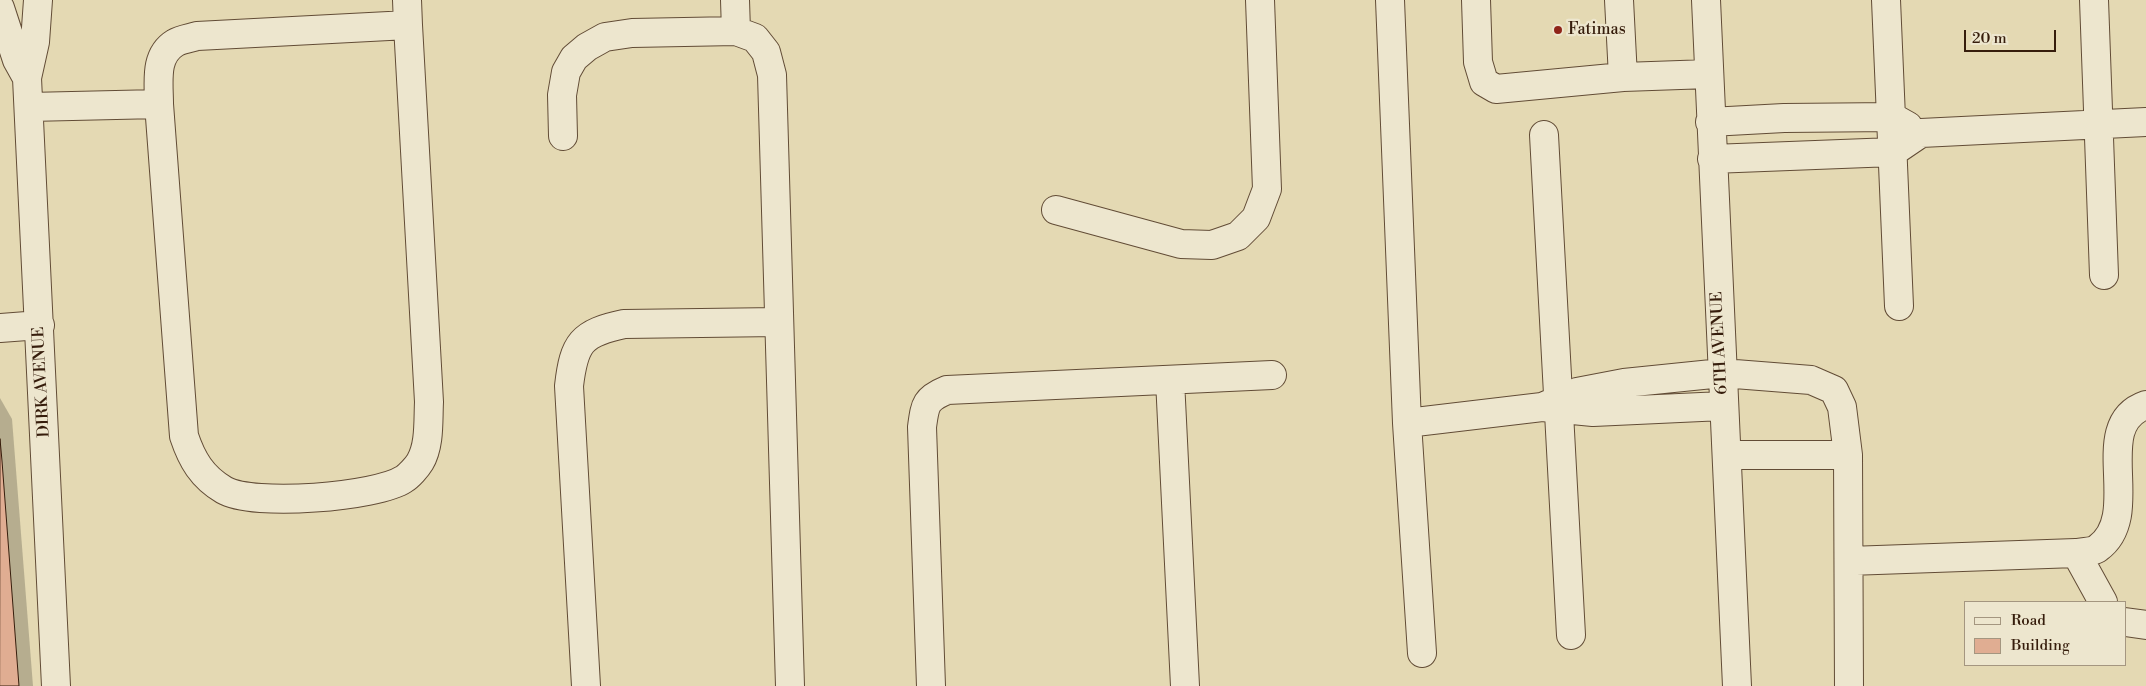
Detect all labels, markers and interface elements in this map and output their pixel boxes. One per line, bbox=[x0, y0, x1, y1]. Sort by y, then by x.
place label: Fatimas bbox=[1568, 20, 1626, 40]
scale bar bbox=[1966, 20, 2058, 52]
marker: Fatimas bbox=[1552, 24, 1564, 36]
text: 20 m bbox=[1972, 29, 2007, 48]
street label: 6TH AVENUE bbox=[1708, 291, 1732, 395]
street label: DIRK AVENUE bbox=[30, 326, 54, 438]
legend bbox=[1964, 601, 2126, 666]
text: Road bbox=[2011, 611, 2046, 630]
text: Building bbox=[2011, 636, 2070, 655]

